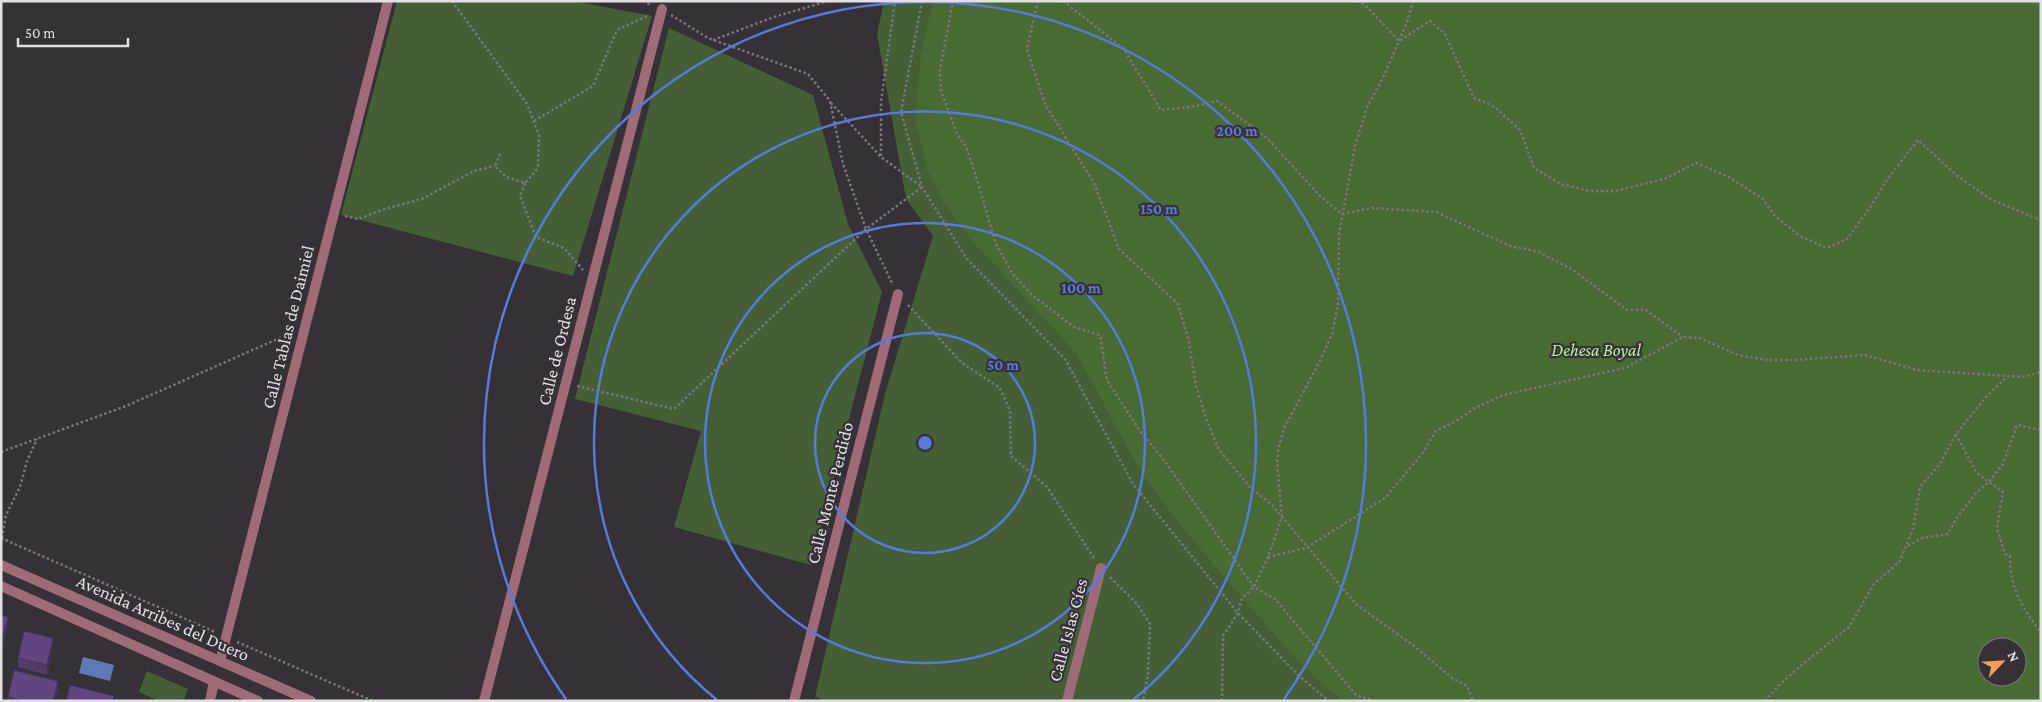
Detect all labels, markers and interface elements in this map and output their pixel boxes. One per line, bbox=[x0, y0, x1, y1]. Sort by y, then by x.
scale bar bbox=[18, 15, 128, 47]
text: 50 m bbox=[25, 25, 55, 41]
text: 200 m bbox=[1216, 123, 1258, 139]
text: 150 m bbox=[1140, 201, 1178, 217]
street label: Calle Tablas de Daimiel bbox=[258, 243, 318, 411]
text: 100 m bbox=[1061, 280, 1101, 296]
street label: Calle de Ordesa bbox=[534, 295, 580, 407]
park label: Dehesa Boyal bbox=[1551, 340, 1641, 360]
text: 50 m bbox=[987, 357, 1019, 373]
street label: Calle Monte Perdido bbox=[803, 420, 857, 566]
centre of rings bbox=[916, 434, 934, 452]
street label: Avenida Arribes del Duero bbox=[74, 571, 252, 665]
street label: Calle Islas Cíes bbox=[1045, 576, 1091, 684]
north arrow bbox=[1977, 637, 2027, 687]
text: N bbox=[2005, 649, 2023, 665]

